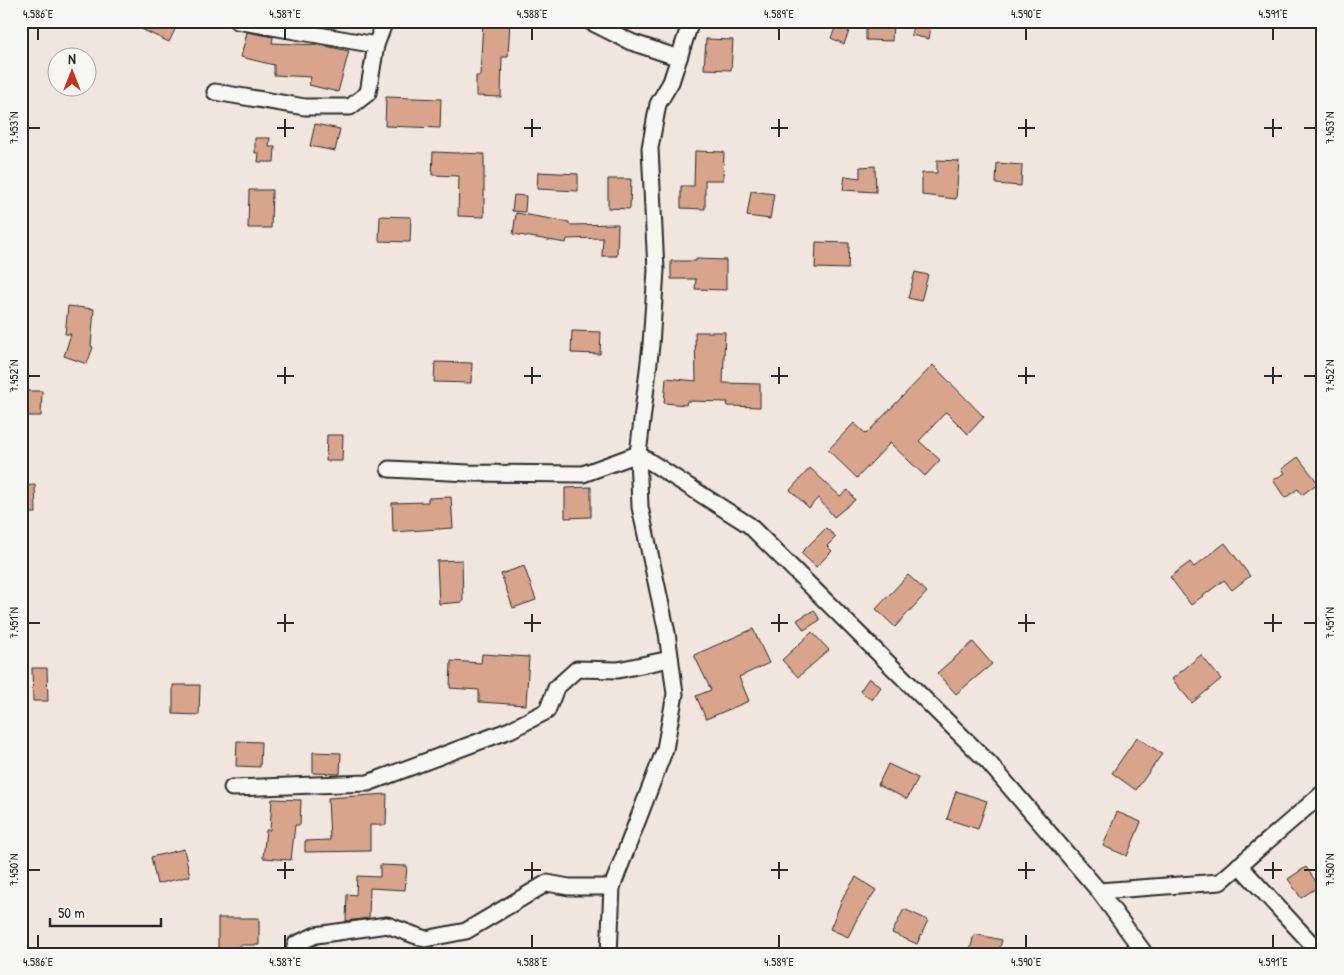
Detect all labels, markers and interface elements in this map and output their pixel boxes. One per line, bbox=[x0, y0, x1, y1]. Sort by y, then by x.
text: 4.586°E bbox=[23, 5, 54, 22]
text: 4.587°E bbox=[269, 5, 301, 22]
text: 4.588°E bbox=[517, 5, 548, 22]
text: 4.589°E bbox=[764, 5, 795, 22]
text: 4.590°E bbox=[1011, 5, 1042, 22]
text: 4.591°E bbox=[1259, 5, 1288, 22]
north arrow bbox=[48, 48, 98, 98]
text: N bbox=[68, 49, 76, 68]
text: 7.453°N bbox=[5, 112, 22, 144]
text: 7.453°N bbox=[1321, 112, 1338, 144]
text: 7.452°N bbox=[5, 360, 22, 392]
text: 7.452°N bbox=[1321, 360, 1338, 392]
text: 7.451°N bbox=[5, 607, 22, 639]
text: 7.451°N bbox=[1321, 607, 1338, 639]
text: 7.450°N bbox=[5, 854, 22, 886]
text: 7.450°N bbox=[1321, 854, 1338, 886]
scale bar bbox=[50, 895, 161, 927]
text: 50 m bbox=[58, 902, 85, 923]
text: 4.586°E bbox=[23, 953, 54, 970]
text: 4.587°E bbox=[269, 953, 301, 970]
text: 4.588°E bbox=[517, 953, 548, 970]
text: 4.589°E bbox=[764, 953, 795, 970]
text: 4.590°E bbox=[1011, 953, 1042, 970]
text: 4.591°E bbox=[1259, 953, 1288, 970]

